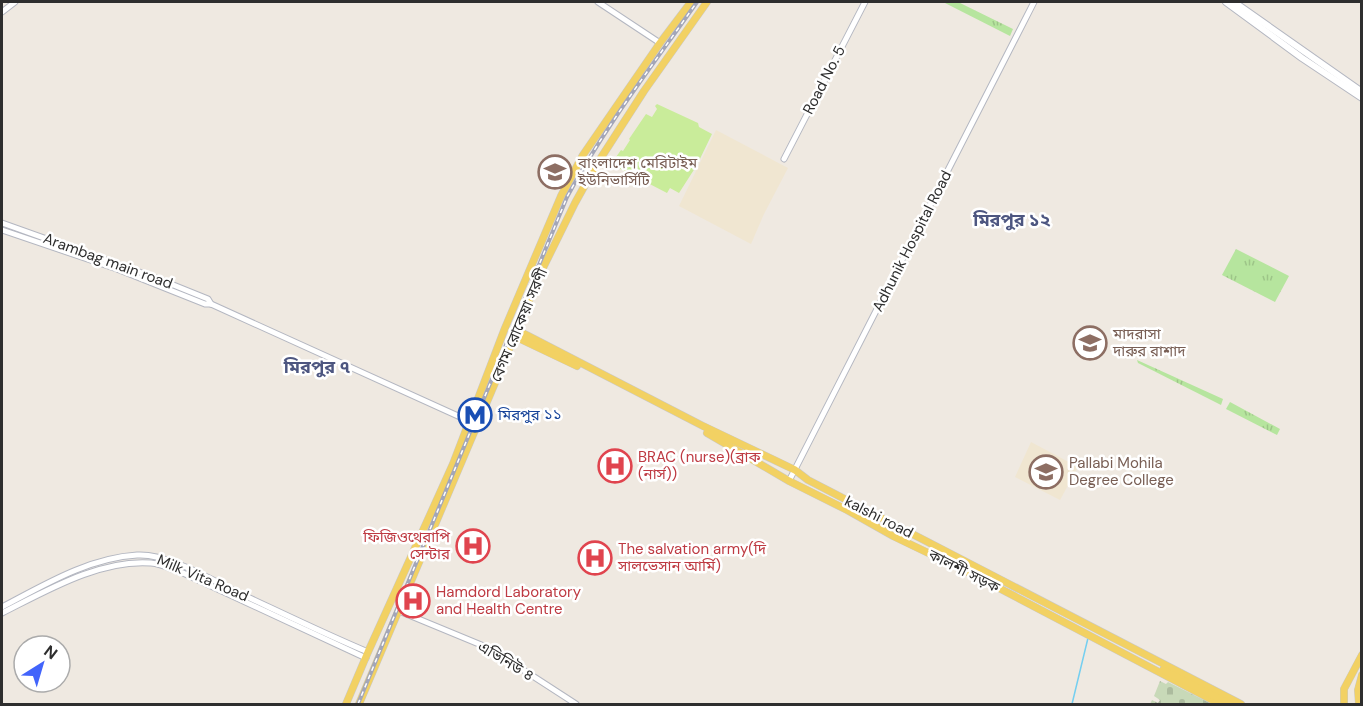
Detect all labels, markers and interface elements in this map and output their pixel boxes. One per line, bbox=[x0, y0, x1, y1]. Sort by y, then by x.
street label: Road No. 5 bbox=[798, 42, 850, 118]
place label: বাংলাদেশ মেরিটাইম ইউনিভার্সিটি bbox=[577, 153, 698, 190]
school or university icon: বাংলাদেশ মেরিটাইম ইউনিভার্সিটি bbox=[537, 154, 573, 190]
street label: Adhunik Hospital Road bbox=[868, 167, 956, 315]
district label: মিরপুর ১২ bbox=[972, 208, 1051, 232]
street label: Arambag main road bbox=[40, 228, 176, 294]
street label: বেগম রোকেয়া সরণী bbox=[486, 264, 552, 385]
place label: মাদরাসা দারুর রাশাদ bbox=[1112, 324, 1186, 361]
school or university icon: মাদরাসা দারুর রাশাদ bbox=[1072, 325, 1108, 361]
district label: মিরপুর ৭ bbox=[283, 355, 350, 379]
metro station icon: মিরপুর ১১ bbox=[457, 397, 493, 433]
place label: মিরপুর ১১ bbox=[497, 405, 562, 425]
place label: BRAC (nurse)(ব্রাক (নার্স)) bbox=[638, 447, 761, 484]
hospital icon: BRAC (nurse)(ব্রাক (নার্স)) bbox=[597, 448, 633, 484]
place label: Pallabi Mohila Degree College bbox=[1069, 453, 1174, 490]
school or university icon: Pallabi Mohila Degree College bbox=[1028, 454, 1064, 490]
street label: kalshi road bbox=[841, 491, 917, 543]
place label: ফিজিওথেরাপি সেন্টার bbox=[362, 527, 451, 564]
hospital icon: ফিজিওথেরাপি সেন্টার bbox=[455, 528, 491, 564]
place label: The salvation army(দি সালভেসান আর্মি) bbox=[617, 539, 767, 576]
hospital icon: The salvation army(দি সালভেসান আর্মি) bbox=[577, 540, 613, 576]
street label: কালশী সড়ক bbox=[924, 544, 1004, 598]
street label: Milk Vita Road bbox=[154, 550, 252, 606]
place label: Hamdord Laboratory and Health Centre bbox=[436, 582, 582, 619]
hospital icon: Hamdord Laboratory and Health Centre bbox=[395, 583, 431, 619]
north arrow bbox=[12, 634, 72, 694]
street label: এভিনিউ ৪ bbox=[474, 636, 538, 686]
text: N bbox=[40, 641, 62, 664]

